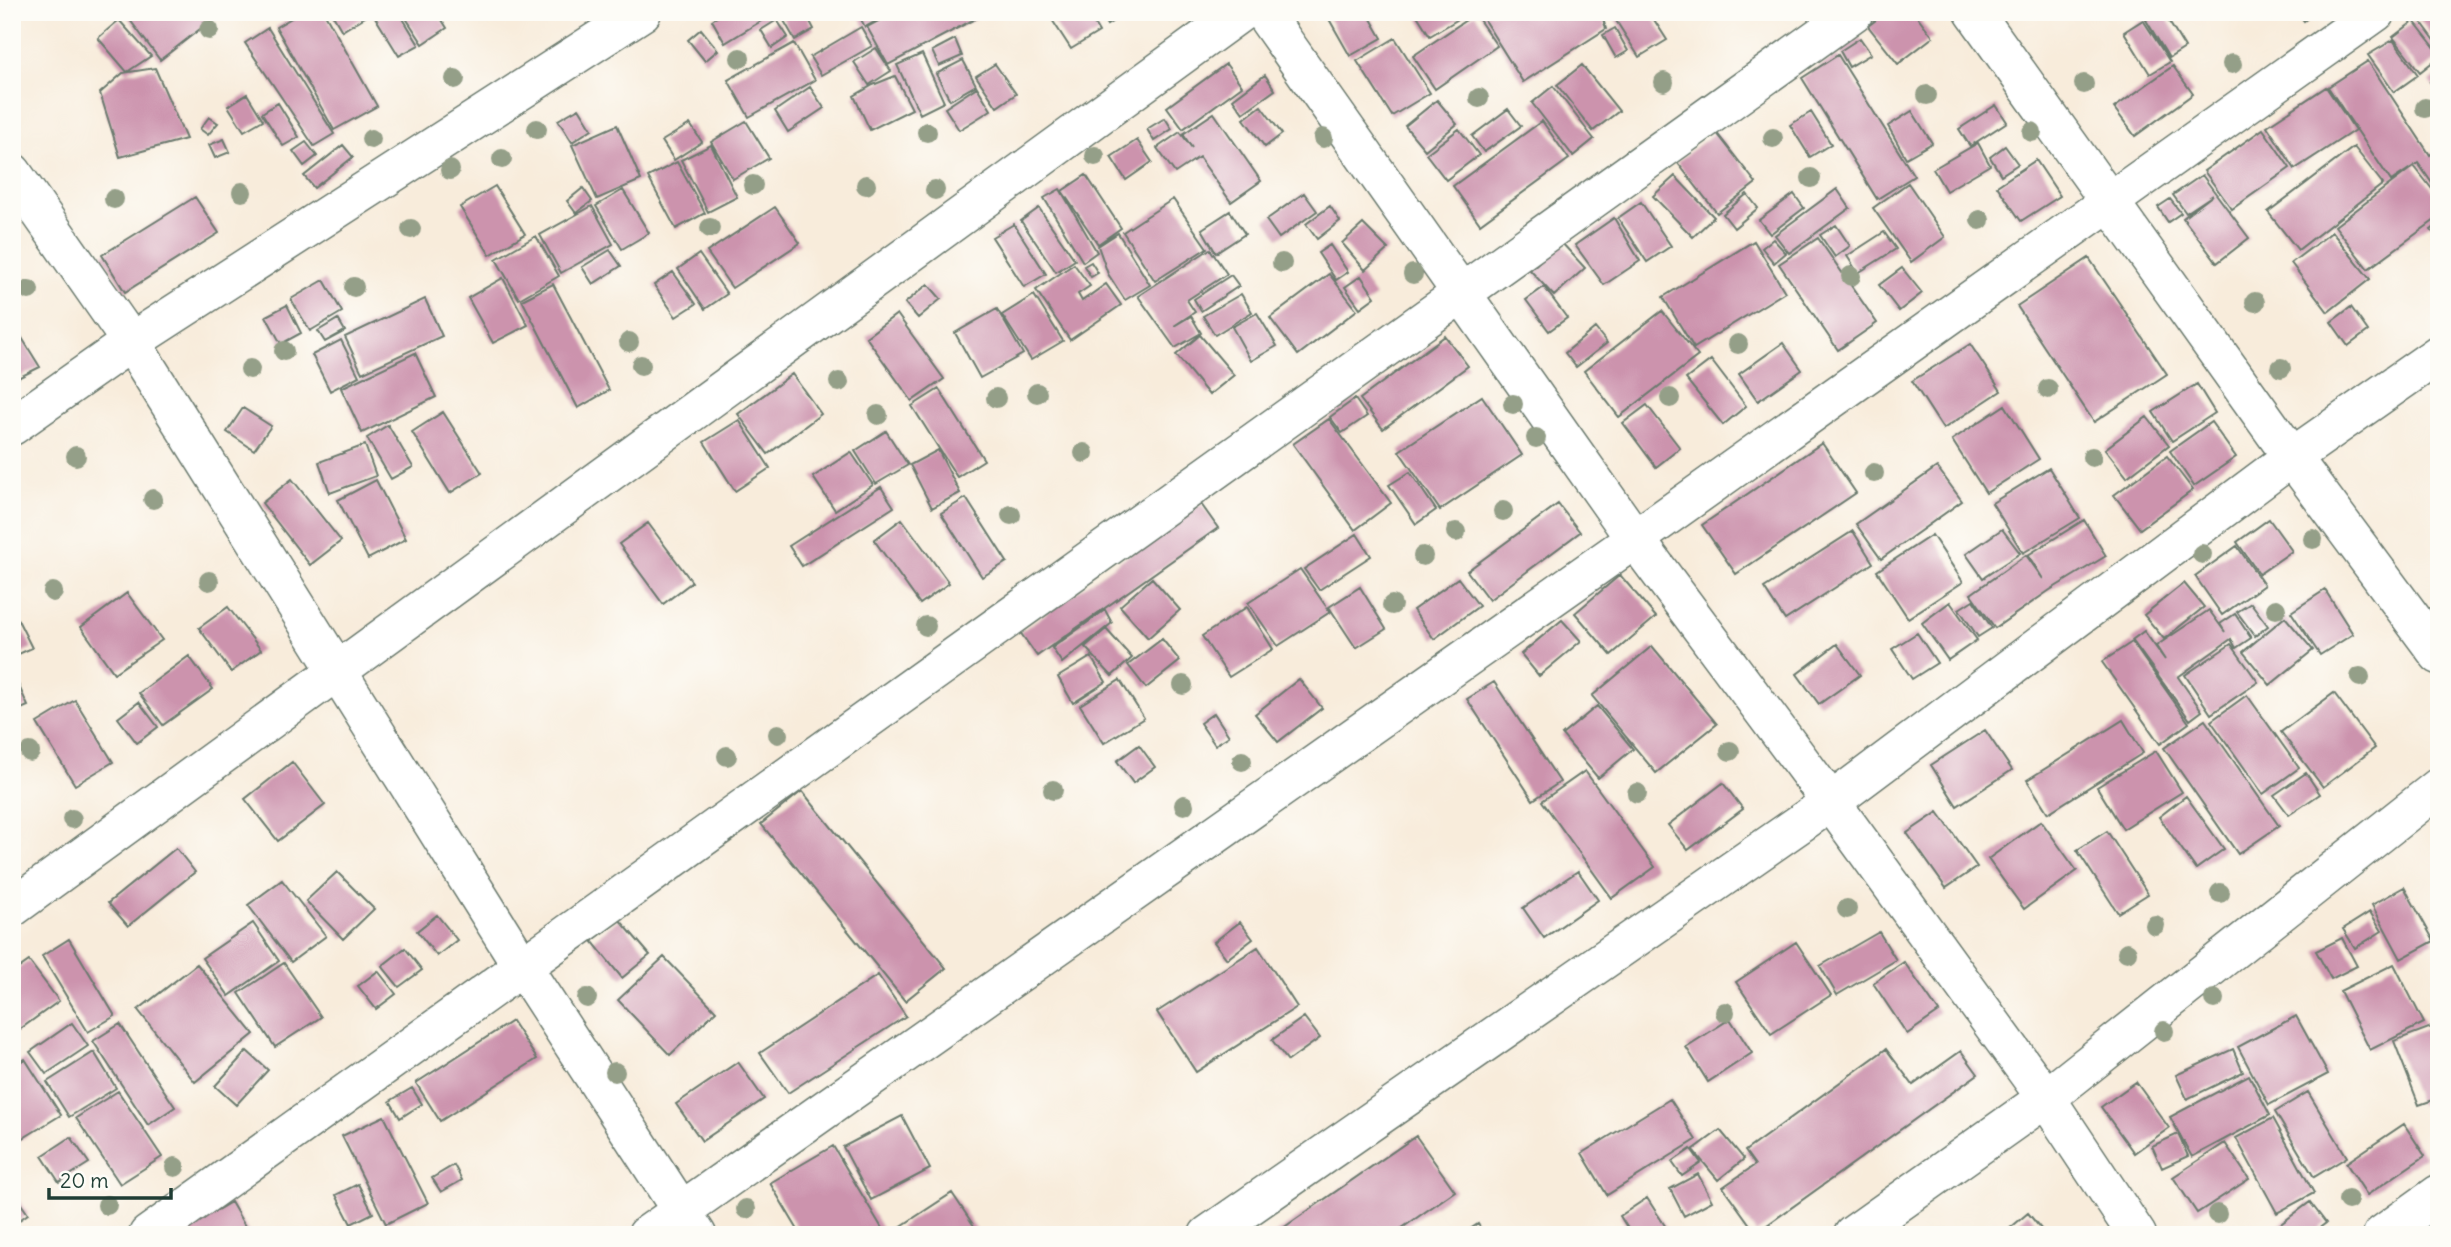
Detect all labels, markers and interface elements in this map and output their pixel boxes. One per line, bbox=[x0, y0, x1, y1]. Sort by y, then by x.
scale bar bbox=[49, 1156, 172, 1200]
text: 20 m bbox=[60, 1167, 109, 1194]

